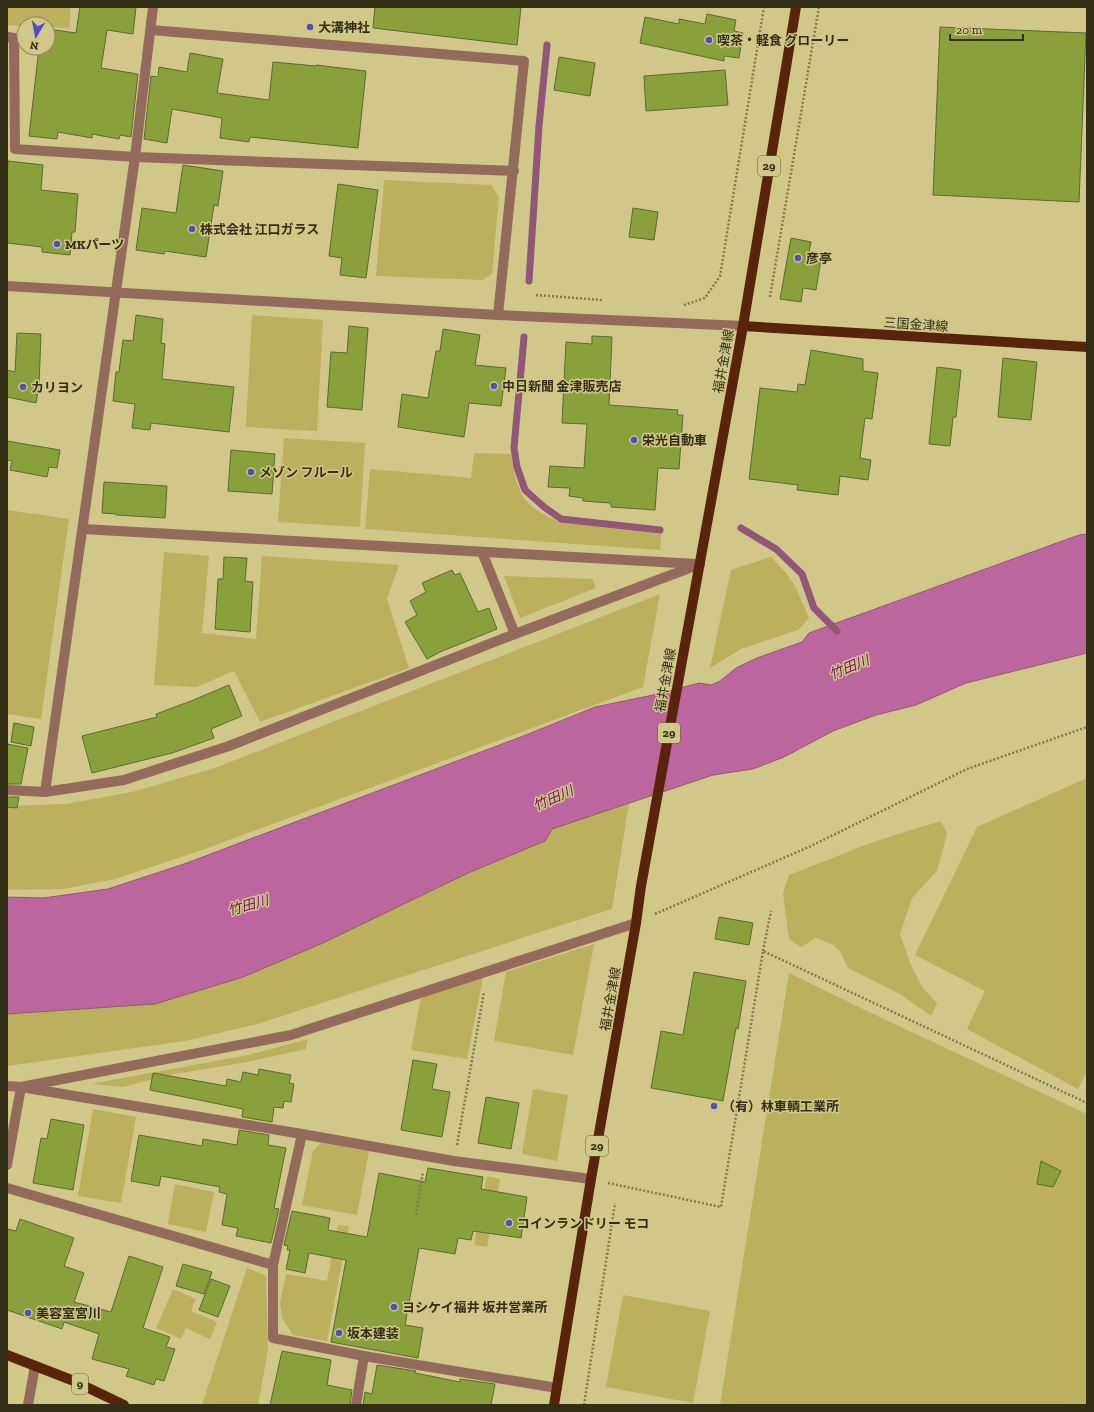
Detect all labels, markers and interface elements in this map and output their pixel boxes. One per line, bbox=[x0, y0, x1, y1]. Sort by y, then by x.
north arrow bbox=[16, 16, 56, 56]
scale bar bbox=[950, 16, 1023, 42]
place label: 大溝神社 bbox=[318, 20, 370, 35]
marker: 大溝神社 bbox=[305, 22, 315, 32]
text: 20 m bbox=[956, 23, 983, 37]
place label: 喫茶・軽食 グローリー bbox=[717, 33, 849, 48]
marker: 喫茶・軽食 グローリー bbox=[704, 35, 714, 45]
text: N bbox=[28, 38, 40, 52]
road number: 29 bbox=[758, 156, 780, 176]
place label: 株式会社 江口ガラス bbox=[200, 222, 319, 237]
marker: 株式会社 江口ガラス bbox=[187, 224, 197, 234]
place label: MKパーツ bbox=[65, 237, 124, 252]
marker: MKパーツ bbox=[52, 239, 62, 249]
place label: 彦亭 bbox=[806, 251, 832, 266]
marker: 彦亭 bbox=[793, 253, 803, 263]
street label: 三国金津線 bbox=[883, 315, 949, 334]
street label: 福井金津線 bbox=[710, 328, 737, 394]
place label: 中日新聞 金津販売店 bbox=[502, 379, 621, 394]
place label: カリヨン bbox=[31, 380, 83, 395]
marker: 中日新聞 金津販売店 bbox=[489, 381, 499, 391]
marker: カリヨン bbox=[18, 382, 28, 392]
place label: 栄光自動車 bbox=[642, 433, 707, 448]
marker: 栄光自動車 bbox=[629, 435, 639, 445]
place label: メゾン フルール bbox=[259, 465, 352, 480]
marker: メゾン フルール bbox=[246, 467, 256, 477]
street label: 福井金津線 bbox=[652, 647, 679, 713]
water label: 竹田川 bbox=[827, 651, 874, 683]
road number: 29 bbox=[658, 723, 680, 743]
water label: 竹田川 bbox=[531, 781, 578, 815]
water label: 竹田川 bbox=[226, 891, 273, 919]
street label: 福井金津線 bbox=[597, 966, 624, 1032]
place label: （有）林車輌工業所 bbox=[722, 1099, 839, 1114]
marker: （有）林車輌工業所 bbox=[709, 1101, 719, 1111]
road number: 29 bbox=[586, 1136, 608, 1156]
place label: コインランドリー モコ bbox=[517, 1216, 649, 1231]
marker: コインランドリー モコ bbox=[504, 1218, 514, 1228]
place label: ヨシケイ福井 坂井営業所 bbox=[402, 1300, 547, 1315]
marker: ヨシケイ福井 坂井営業所 bbox=[389, 1302, 399, 1312]
place label: 美容室宮川 bbox=[36, 1306, 101, 1321]
marker: 美容室宮川 bbox=[23, 1308, 33, 1318]
place label: 坂本建装 bbox=[347, 1326, 399, 1341]
marker: 坂本建装 bbox=[334, 1328, 344, 1338]
road number: 9 bbox=[72, 1374, 88, 1394]

